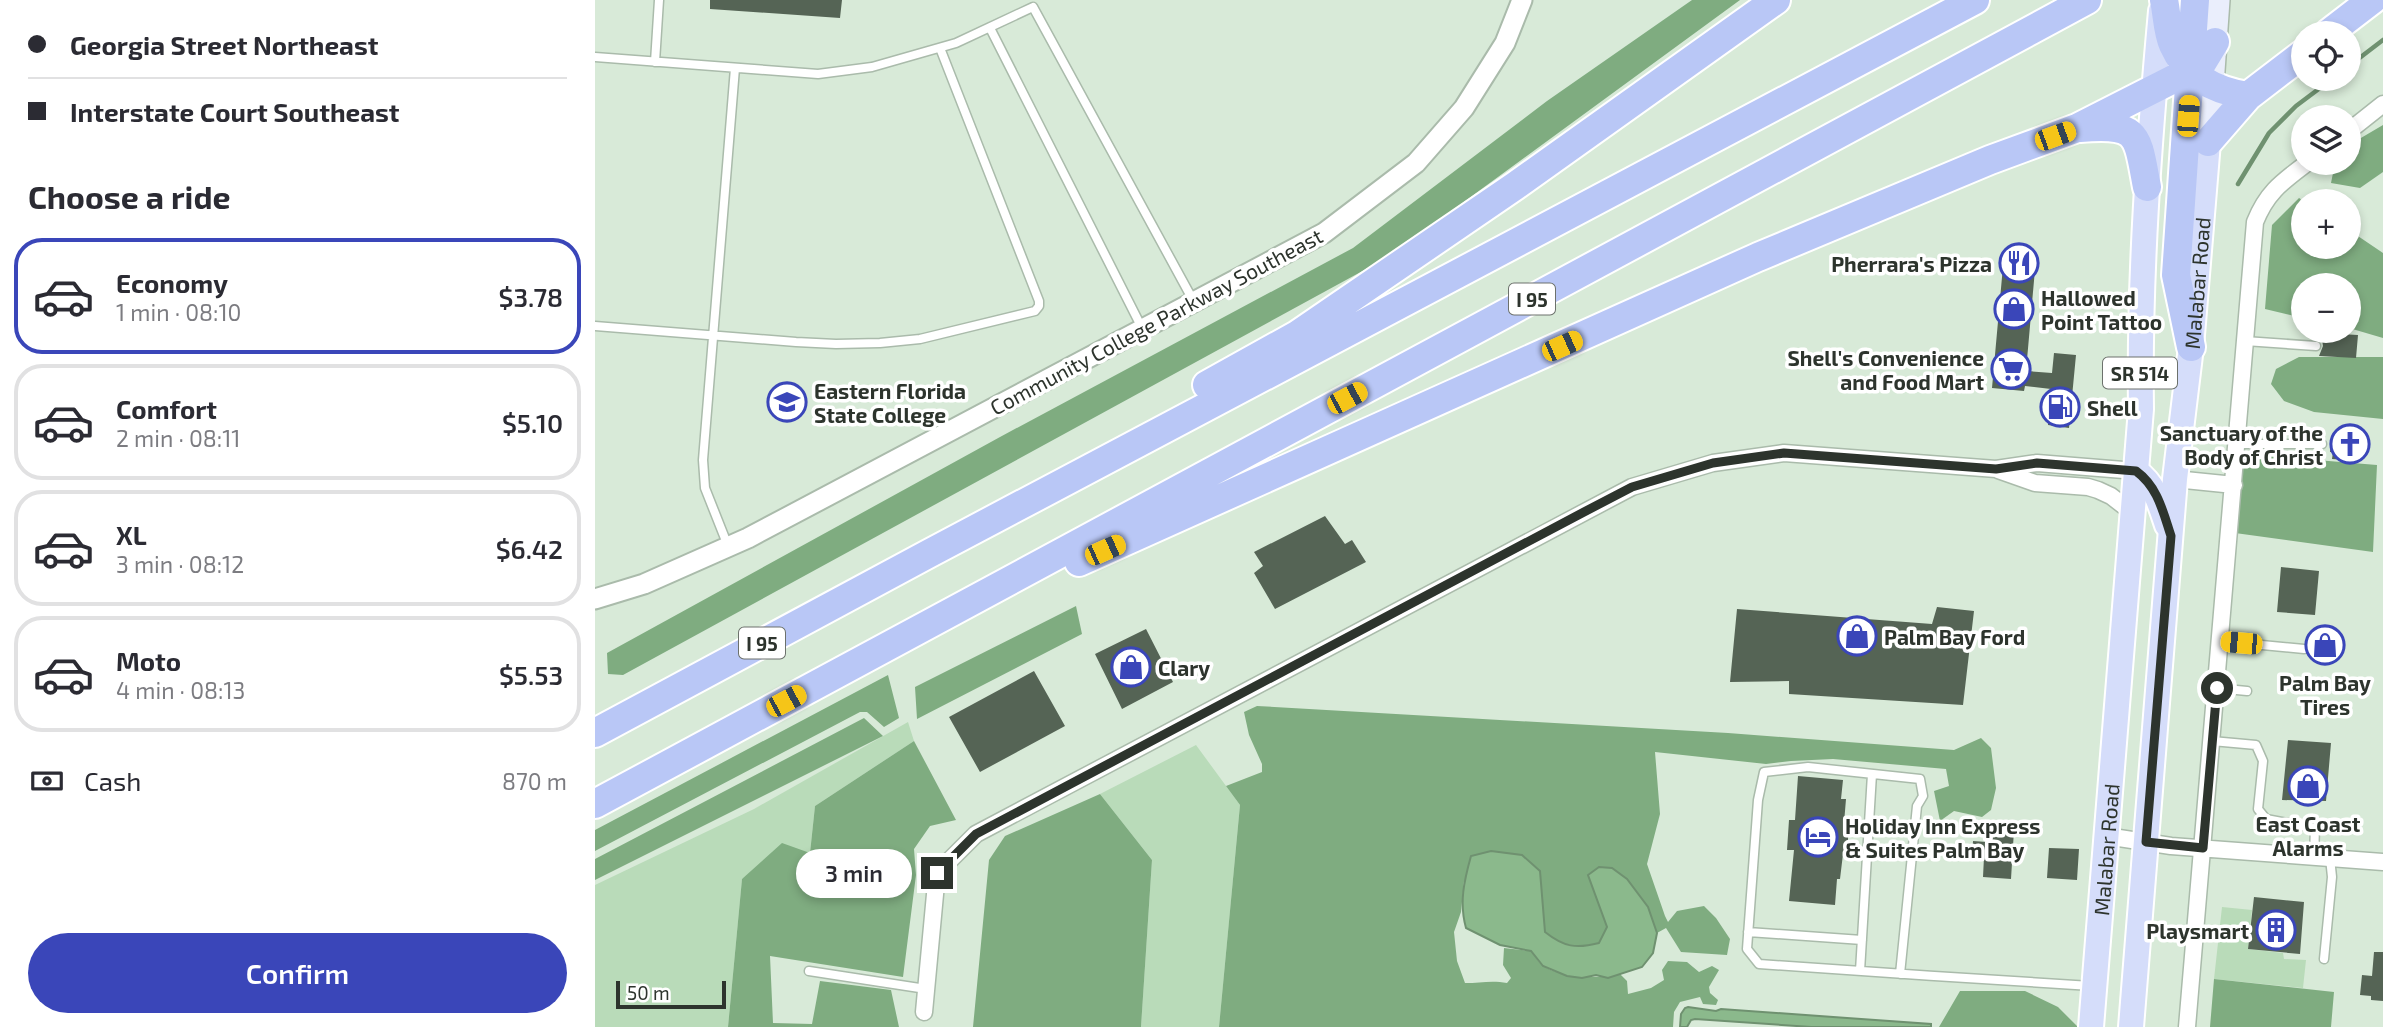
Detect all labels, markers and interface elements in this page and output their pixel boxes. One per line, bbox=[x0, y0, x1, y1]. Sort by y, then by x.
map controls bbox=[2291, 21, 2361, 343]
button: locate bbox=[2291, 21, 2361, 91]
text: Georgia Street Northeast bbox=[70, 29, 378, 60]
car bbox=[2177, 94, 2200, 138]
text: Interstate Court Southeast bbox=[70, 96, 400, 127]
button: layers bbox=[2291, 105, 2361, 175]
car bbox=[2032, 119, 2079, 153]
text: Choose a ride bbox=[28, 177, 231, 215]
button: + bbox=[2291, 189, 2361, 259]
street label: Malabar Road bbox=[2178, 216, 2214, 350]
street label: Community College Parkway Southeast bbox=[985, 222, 1327, 420]
restaurant icon: Pherrara's Pizza bbox=[1998, 242, 2040, 284]
place label: Pherrara's Pizza bbox=[1831, 251, 1992, 276]
icon: car bbox=[32, 265, 95, 328]
text: Economy bbox=[116, 267, 228, 298]
button: − bbox=[2291, 273, 2361, 343]
text: $3.78 bbox=[499, 281, 563, 312]
road number: I 95 bbox=[1509, 284, 1555, 314]
place label: Hallowed Point Tattoo bbox=[2041, 285, 2162, 334]
shop icon: Hallowed Point Tattoo bbox=[1993, 288, 2035, 330]
text: 1 min · 08:10 bbox=[116, 298, 241, 326]
car bbox=[1539, 328, 1586, 364]
place label: Shell's Convenience and Food Mart bbox=[1787, 345, 1984, 394]
supermarket icon: Shell's Convenience and Food Mart bbox=[1990, 348, 2032, 390]
road number: SR 514 bbox=[2103, 358, 2177, 388]
place label: Eastern Florida State College bbox=[814, 378, 966, 427]
car bbox=[1324, 379, 1371, 417]
school or university icon: Eastern Florida State College bbox=[766, 381, 808, 423]
fuel station icon: Shell bbox=[2039, 386, 2081, 428]
icon: car bbox=[32, 391, 95, 454]
text: Comfort bbox=[116, 393, 217, 424]
place label: Shell bbox=[2087, 395, 2138, 420]
text: $5.10 bbox=[502, 407, 563, 438]
place label: Sanctuary of the Body of Christ bbox=[2160, 420, 2323, 470]
church icon: Sanctuary of the Body of Christ bbox=[2329, 423, 2371, 465]
text: 2 min · 08:11 bbox=[116, 424, 241, 452]
icon: car bbox=[32, 517, 95, 580]
text: XL bbox=[116, 519, 147, 550]
car bbox=[1082, 532, 1129, 568]
text: $6.42 bbox=[496, 533, 563, 564]
text: 3 min · 08:12 bbox=[116, 550, 244, 578]
shop icon: Palm Bay Ford bbox=[1836, 615, 1878, 657]
place label: Palm Bay Ford bbox=[1884, 624, 2025, 650]
shop icon: Palm Bay Tires bbox=[2304, 624, 2346, 666]
road number: I 95 bbox=[739, 628, 785, 658]
car bbox=[2220, 631, 2263, 655]
icon: car bbox=[32, 643, 95, 706]
text: Moto bbox=[116, 645, 181, 676]
shop icon: Clary bbox=[1110, 646, 1152, 688]
place label: Clary bbox=[1158, 655, 1210, 681]
text: $5.53 bbox=[499, 659, 563, 690]
place label: Palm Bay Tires bbox=[2279, 670, 2371, 719]
route start bbox=[2201, 672, 2233, 704]
text: 4 min · 08:13 bbox=[116, 676, 245, 704]
car bbox=[763, 682, 810, 720]
icon: cash bbox=[28, 762, 66, 800]
text: Cash bbox=[84, 765, 141, 796]
shop icon: East Coast Alarms bbox=[2287, 765, 2329, 807]
text: 870 m bbox=[502, 767, 567, 795]
street label: Malabar Road bbox=[2088, 783, 2123, 917]
place label: East Coast Alarms bbox=[2256, 811, 2361, 860]
place label: Holiday Inn Express & Suites Palm Bay bbox=[1845, 813, 2040, 863]
hotel icon: Holiday Inn Express & Suites Palm Bay bbox=[1797, 816, 1839, 858]
callout: 3 min bbox=[797, 848, 913, 898]
route end bbox=[921, 857, 953, 889]
text: 3 min bbox=[825, 859, 883, 887]
building icon: Playsmart bbox=[2255, 909, 2297, 951]
place label: Playsmart bbox=[2146, 918, 2249, 944]
button: Confirm bbox=[28, 933, 567, 1013]
scale bar bbox=[616, 978, 726, 1010]
text: 50 m bbox=[627, 981, 670, 1004]

